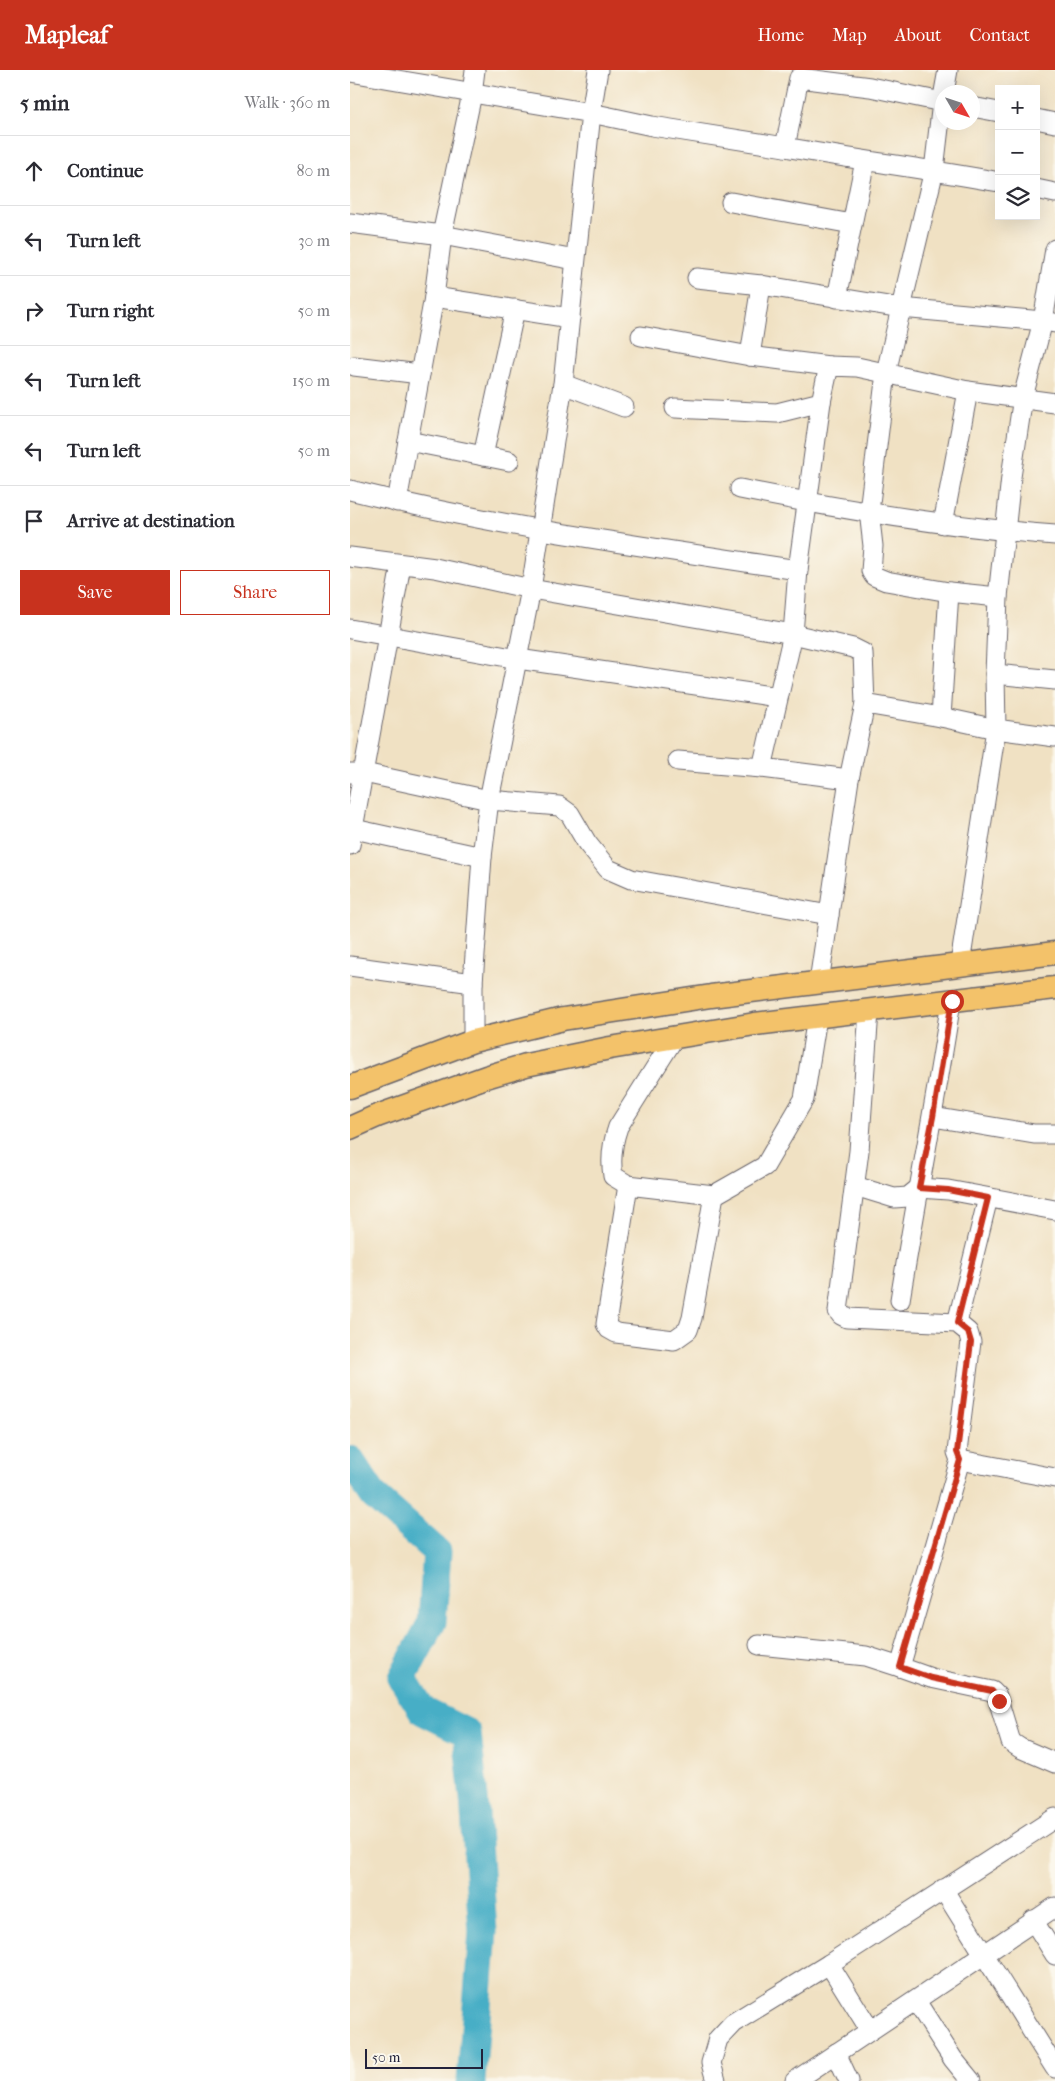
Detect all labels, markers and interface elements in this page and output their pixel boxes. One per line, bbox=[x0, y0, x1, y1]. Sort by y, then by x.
text: Mapleaf bbox=[25, 21, 108, 49]
text: Home bbox=[757, 25, 804, 46]
text: Map bbox=[832, 25, 867, 46]
text: About bbox=[895, 25, 941, 46]
text: Contact bbox=[969, 25, 1030, 46]
north arrow bbox=[935, 85, 980, 130]
map controls bbox=[995, 85, 1040, 220]
button: + bbox=[995, 85, 1040, 130]
text: 5 min bbox=[20, 91, 69, 115]
text: Walk · 360 m bbox=[244, 93, 330, 112]
button: − bbox=[995, 130, 1040, 175]
icon: ahead bbox=[20, 157, 48, 185]
text: Continue bbox=[67, 160, 143, 182]
text: 80 m bbox=[296, 161, 330, 180]
button: layers bbox=[995, 175, 1040, 220]
icon: left bbox=[20, 227, 48, 255]
text: Turn left bbox=[67, 230, 141, 252]
text: 30 m bbox=[298, 231, 330, 250]
icon: right bbox=[20, 297, 48, 325]
text: Turn right bbox=[67, 300, 154, 322]
text: 50 m bbox=[298, 301, 330, 320]
icon: left bbox=[20, 367, 48, 395]
text: Turn left bbox=[67, 370, 141, 392]
text: 150 m bbox=[292, 371, 330, 390]
icon: left bbox=[20, 437, 48, 465]
text: Turn left bbox=[67, 440, 141, 462]
text: 50 m bbox=[298, 441, 330, 460]
icon: arrive bbox=[20, 507, 48, 535]
text: Arrive at destination bbox=[67, 510, 235, 532]
button: Save bbox=[20, 570, 170, 615]
button: Share bbox=[180, 570, 330, 615]
route start bbox=[941, 990, 964, 1013]
route end bbox=[988, 1690, 1011, 1713]
scale bar bbox=[365, 2046, 482, 2069]
text: 50 m bbox=[372, 2049, 400, 2066]

